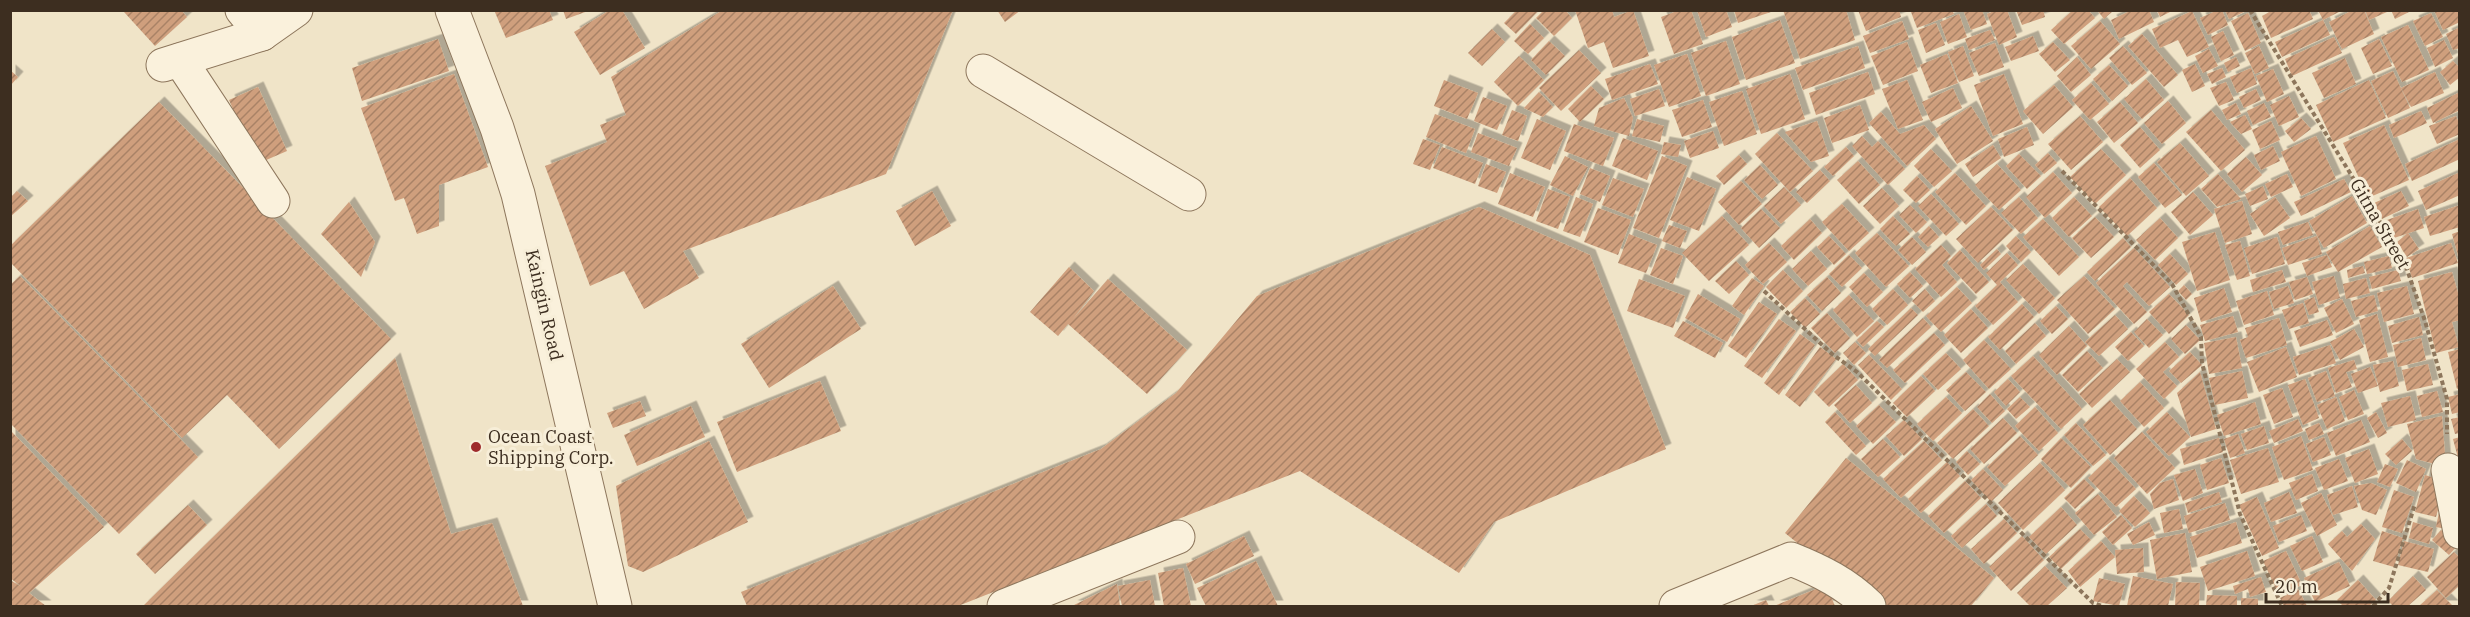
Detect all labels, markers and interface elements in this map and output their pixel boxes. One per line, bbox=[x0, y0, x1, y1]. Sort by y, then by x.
street label: Gitna Street bbox=[2345, 174, 2416, 273]
street label: Kaingin Road bbox=[521, 247, 568, 363]
place label: Ocean Coast Shipping Corp. bbox=[488, 425, 614, 469]
marker: Ocean Coast Shipping Corp. bbox=[469, 440, 483, 454]
scale bar bbox=[2266, 566, 2388, 604]
text: 20 m bbox=[2275, 575, 2318, 598]

